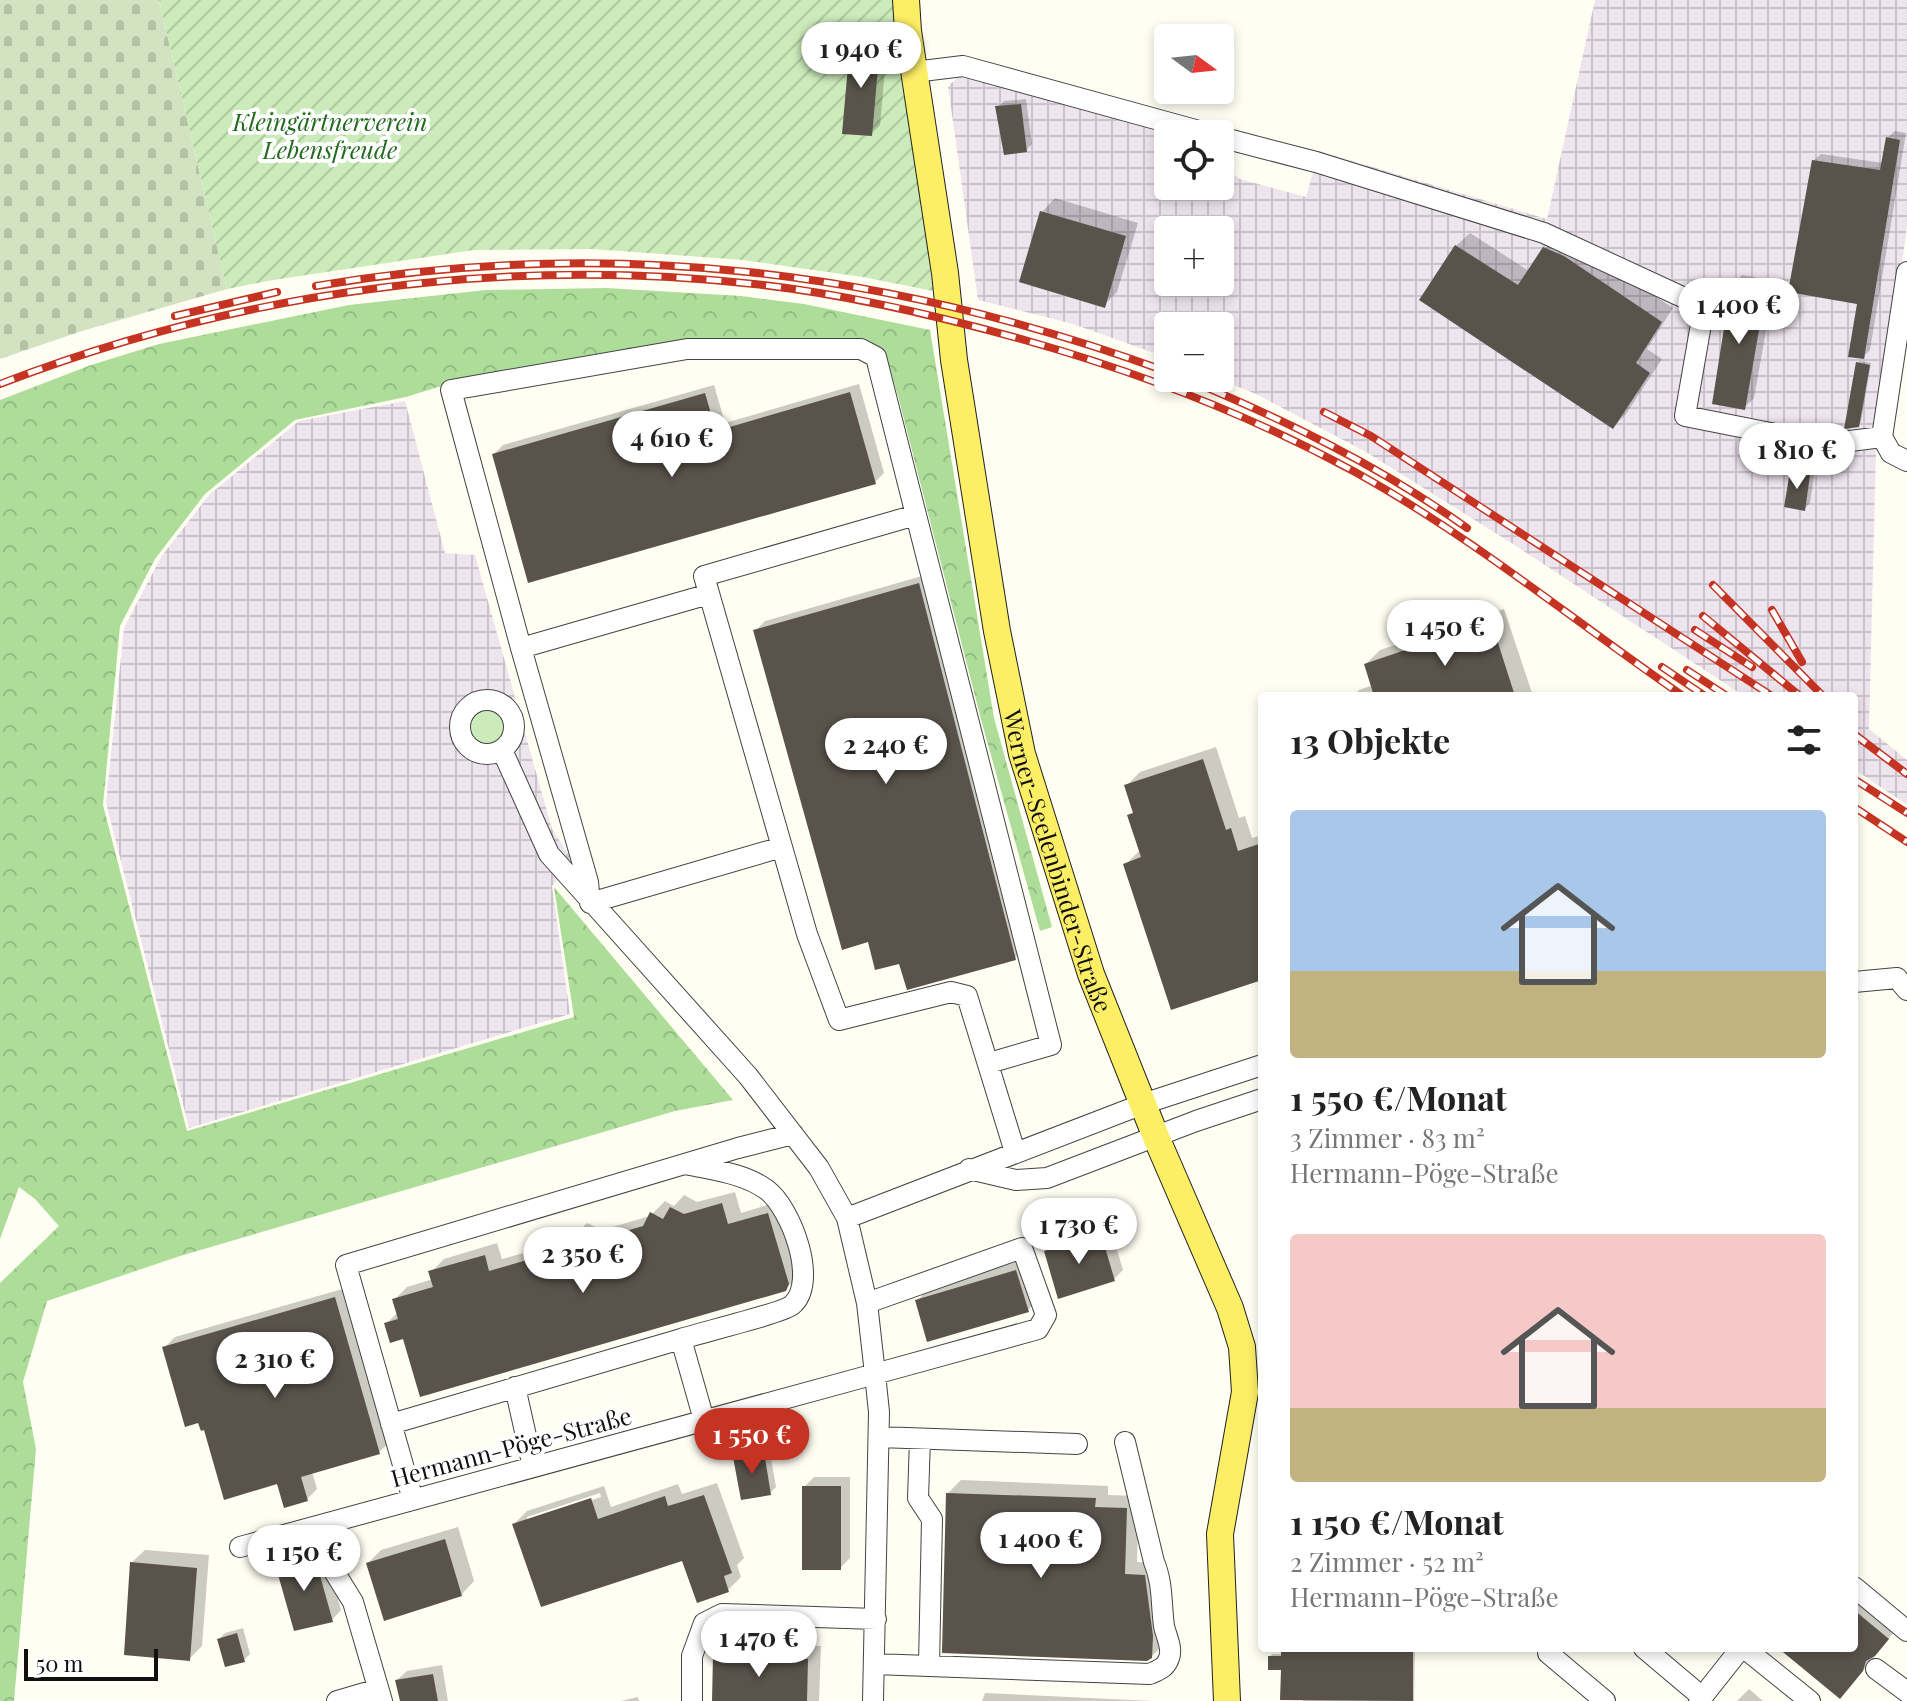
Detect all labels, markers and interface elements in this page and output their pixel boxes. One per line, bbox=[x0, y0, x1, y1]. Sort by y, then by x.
pin: 1 940 € bbox=[787, 22, 935, 90]
north arrow bbox=[1154, 24, 1234, 104]
map controls bbox=[1154, 24, 1234, 392]
text: 1 940 € bbox=[819, 30, 903, 65]
park label: Kleingärtnerverein Lebensfreude bbox=[232, 105, 427, 165]
button: locate bbox=[1154, 120, 1234, 200]
button: + bbox=[1154, 216, 1234, 296]
pin: 1 400 € bbox=[1665, 278, 1813, 346]
text: 1 400 € bbox=[1696, 286, 1782, 321]
button: − bbox=[1154, 312, 1234, 392]
pin: 4 610 € bbox=[598, 411, 746, 479]
text: 4 610 € bbox=[630, 419, 714, 454]
pin: 1 810 € bbox=[1723, 423, 1871, 491]
text: 1 810 € bbox=[1757, 431, 1837, 466]
pin: 1 450 € bbox=[1371, 600, 1519, 668]
text: 1 450 € bbox=[1405, 608, 1485, 643]
street label: Werner-Seelenbinder-Straße bbox=[997, 706, 1121, 1017]
text: 13 Objekte bbox=[1290, 717, 1450, 763]
pin: 2 240 € bbox=[812, 718, 960, 786]
icon: filters bbox=[1782, 718, 1826, 762]
text: 2 240 € bbox=[843, 726, 929, 761]
icon: home bbox=[1486, 862, 1630, 1006]
text: 1 550 €/Monat bbox=[1290, 1074, 1507, 1120]
text: 3 Zimmer · 83 m² bbox=[1290, 1120, 1485, 1155]
text: Hermann-Pöge-Straße bbox=[1290, 1155, 1559, 1190]
pin: 1 730 € bbox=[1005, 1198, 1153, 1266]
text: 1 730 € bbox=[1039, 1206, 1119, 1241]
pin: 2 350 € bbox=[509, 1227, 657, 1295]
text: 2 350 € bbox=[541, 1235, 625, 1270]
icon: home bbox=[1486, 1286, 1630, 1430]
pin: 2 310 € bbox=[201, 1332, 349, 1400]
text: 2 310 € bbox=[234, 1340, 316, 1375]
street label: Hermann-Pöge-Straße bbox=[387, 1398, 635, 1494]
pin: 1 550 € bbox=[678, 1408, 826, 1476]
text: 1 550 € bbox=[712, 1416, 792, 1451]
text: 1 150 €/Monat bbox=[1290, 1498, 1504, 1544]
pin: 1 400 € bbox=[967, 1512, 1115, 1580]
text: 1 400 € bbox=[998, 1520, 1084, 1555]
pin: 1 150 € bbox=[230, 1525, 378, 1593]
text: 1 150 € bbox=[265, 1533, 343, 1568]
text: 2 Zimmer · 52 m² bbox=[1290, 1544, 1484, 1579]
text: Hermann-Pöge-Straße bbox=[1290, 1579, 1559, 1614]
pin: 1 470 € bbox=[685, 1611, 833, 1679]
text: 1 470 € bbox=[719, 1619, 799, 1654]
scale bar bbox=[24, 1645, 158, 1681]
text: 50 m bbox=[36, 1648, 83, 1678]

